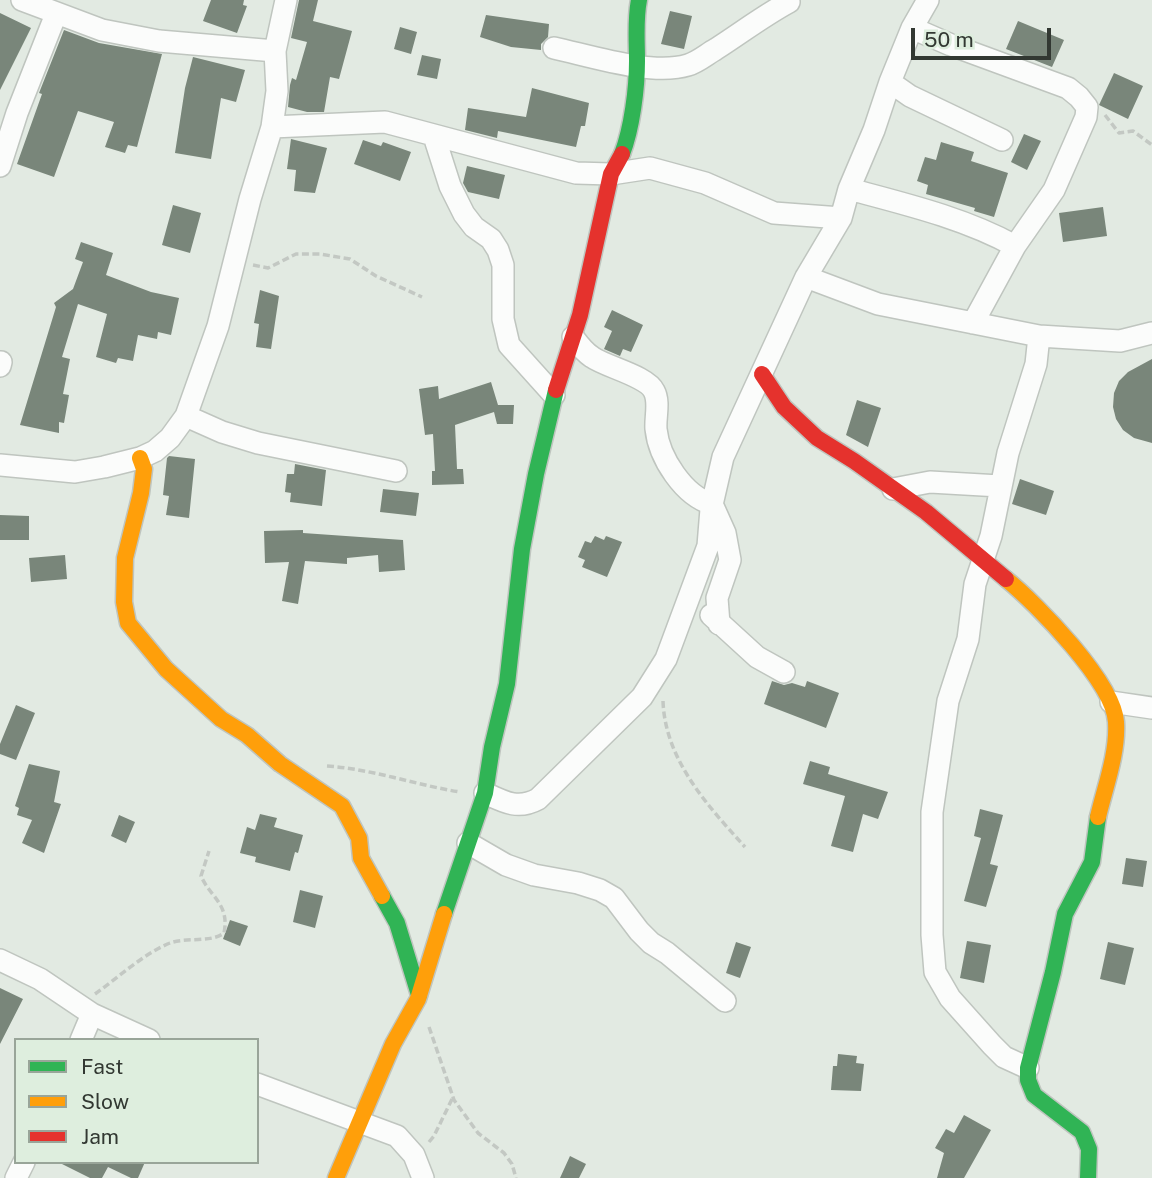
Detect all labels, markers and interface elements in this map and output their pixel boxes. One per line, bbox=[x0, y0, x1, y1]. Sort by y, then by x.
scale bar bbox=[914, 14, 1054, 58]
text: 50 m bbox=[924, 27, 974, 52]
legend bbox=[14, 1038, 259, 1164]
text: Fast bbox=[81, 1054, 123, 1079]
text: Slow bbox=[81, 1089, 129, 1114]
text: Jam bbox=[81, 1124, 119, 1149]

